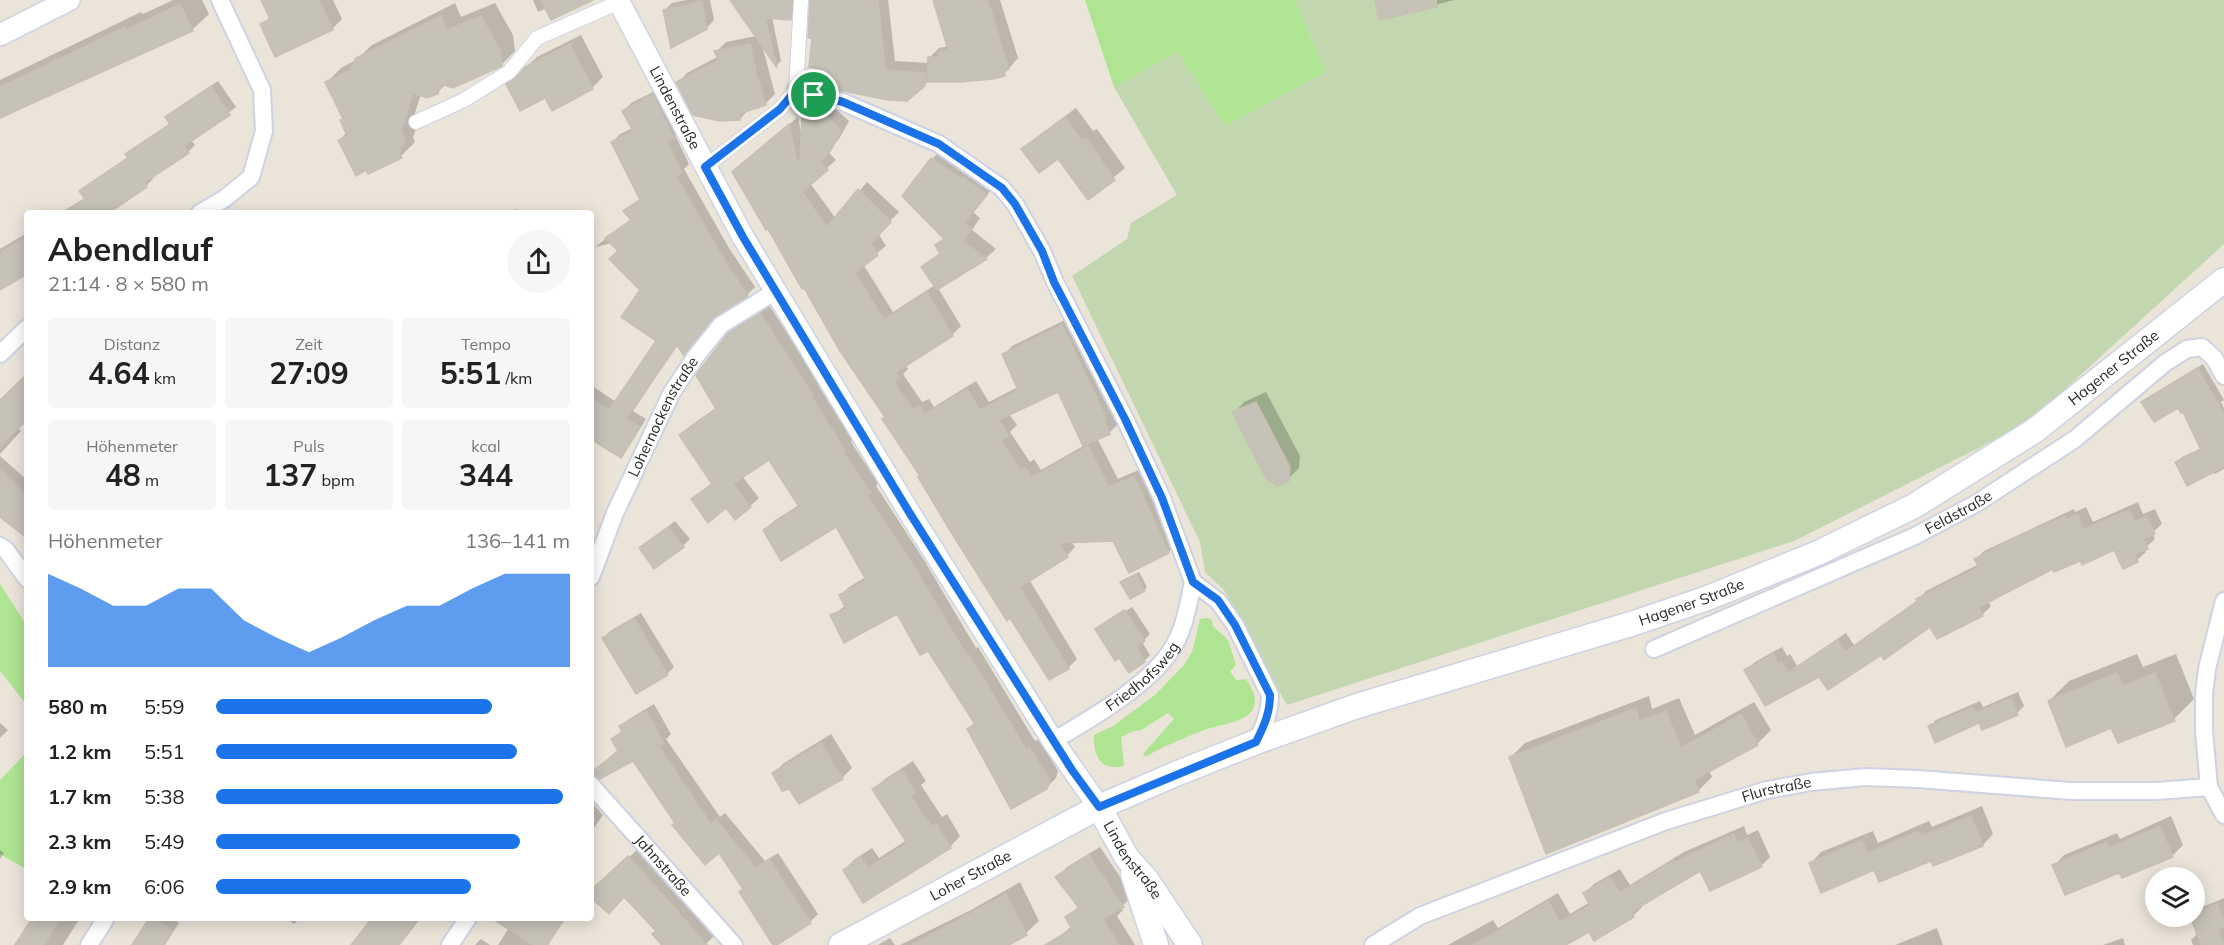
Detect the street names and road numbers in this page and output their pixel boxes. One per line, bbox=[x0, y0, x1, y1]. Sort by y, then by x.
street label: Lindenstraße bbox=[646, 63, 705, 152]
street label: Hagener Straße bbox=[2064, 325, 2163, 409]
street label: Lohernockenstraße bbox=[623, 353, 702, 480]
street label: Feldstraße bbox=[1922, 486, 1995, 538]
street label: Hagener Straße bbox=[1636, 574, 1747, 630]
street label: Friedhofsweg bbox=[1102, 638, 1183, 715]
street label: Flurstraße bbox=[1739, 772, 1813, 806]
street label: Lindenstraße bbox=[1099, 817, 1167, 902]
street label: Jahnstraße bbox=[631, 830, 696, 900]
street label: Loher Straße bbox=[926, 846, 1014, 905]

